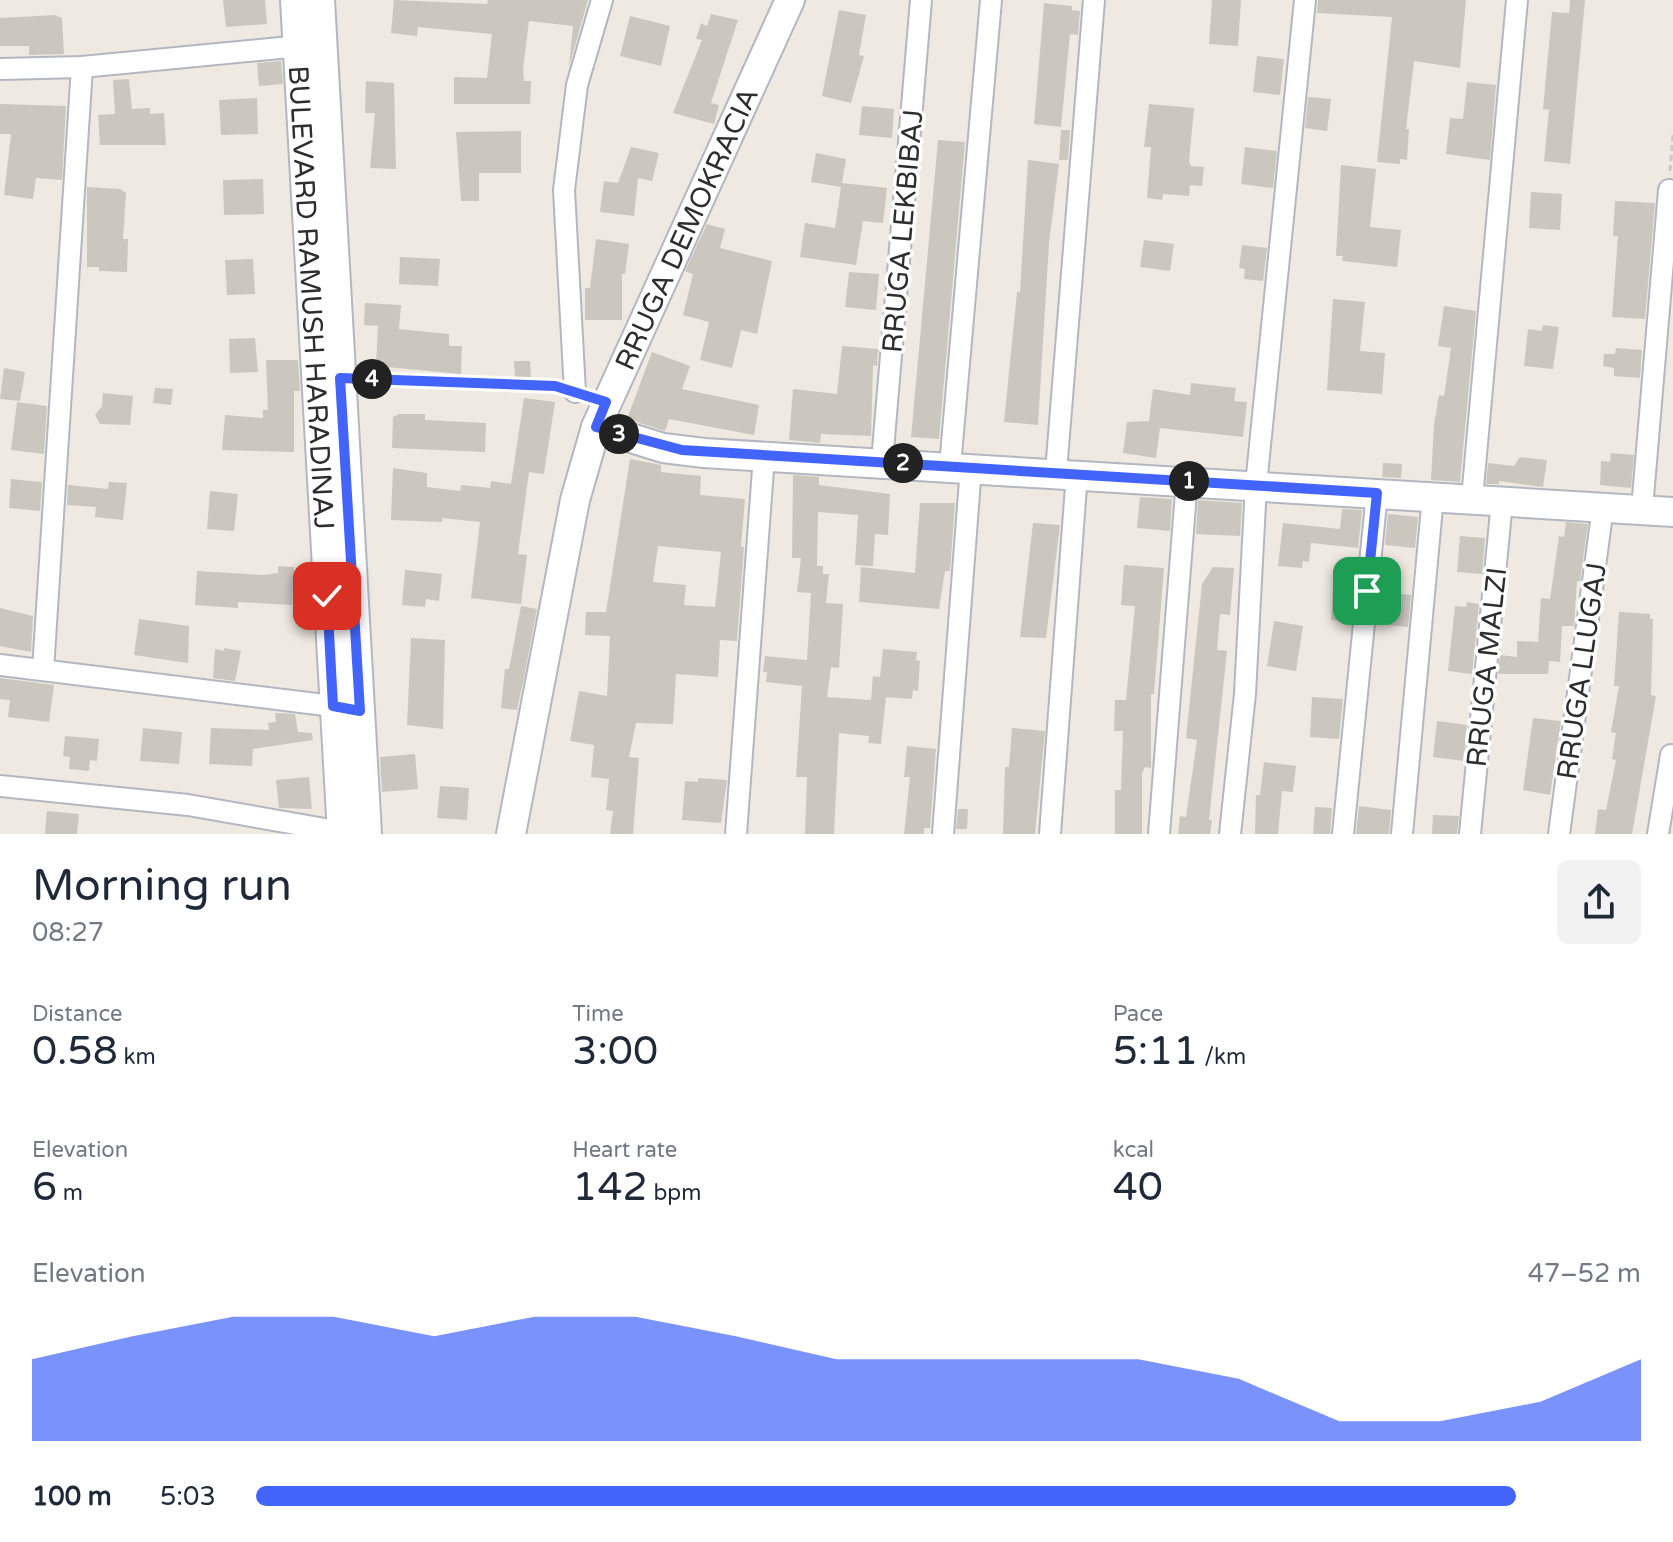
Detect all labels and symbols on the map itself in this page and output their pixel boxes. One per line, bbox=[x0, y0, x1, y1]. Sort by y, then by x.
street label: BULEVARD RAMUSH HARADINAJ bbox=[281, 64, 341, 531]
street label: RRUGA DEMOKRACIA bbox=[608, 82, 766, 376]
street label: RRUGA LEKBIBAJ bbox=[875, 108, 931, 354]
pin: 4 bbox=[352, 359, 392, 399]
pin: 3 bbox=[599, 414, 639, 454]
pin: 2 bbox=[883, 443, 923, 483]
pin: 1 bbox=[1169, 461, 1209, 501]
pin bbox=[1333, 557, 1401, 625]
street label: RRUGA LLUGAJ bbox=[1550, 561, 1614, 782]
pin bbox=[293, 562, 361, 630]
street label: RRUGA MALZI bbox=[1460, 566, 1514, 769]

